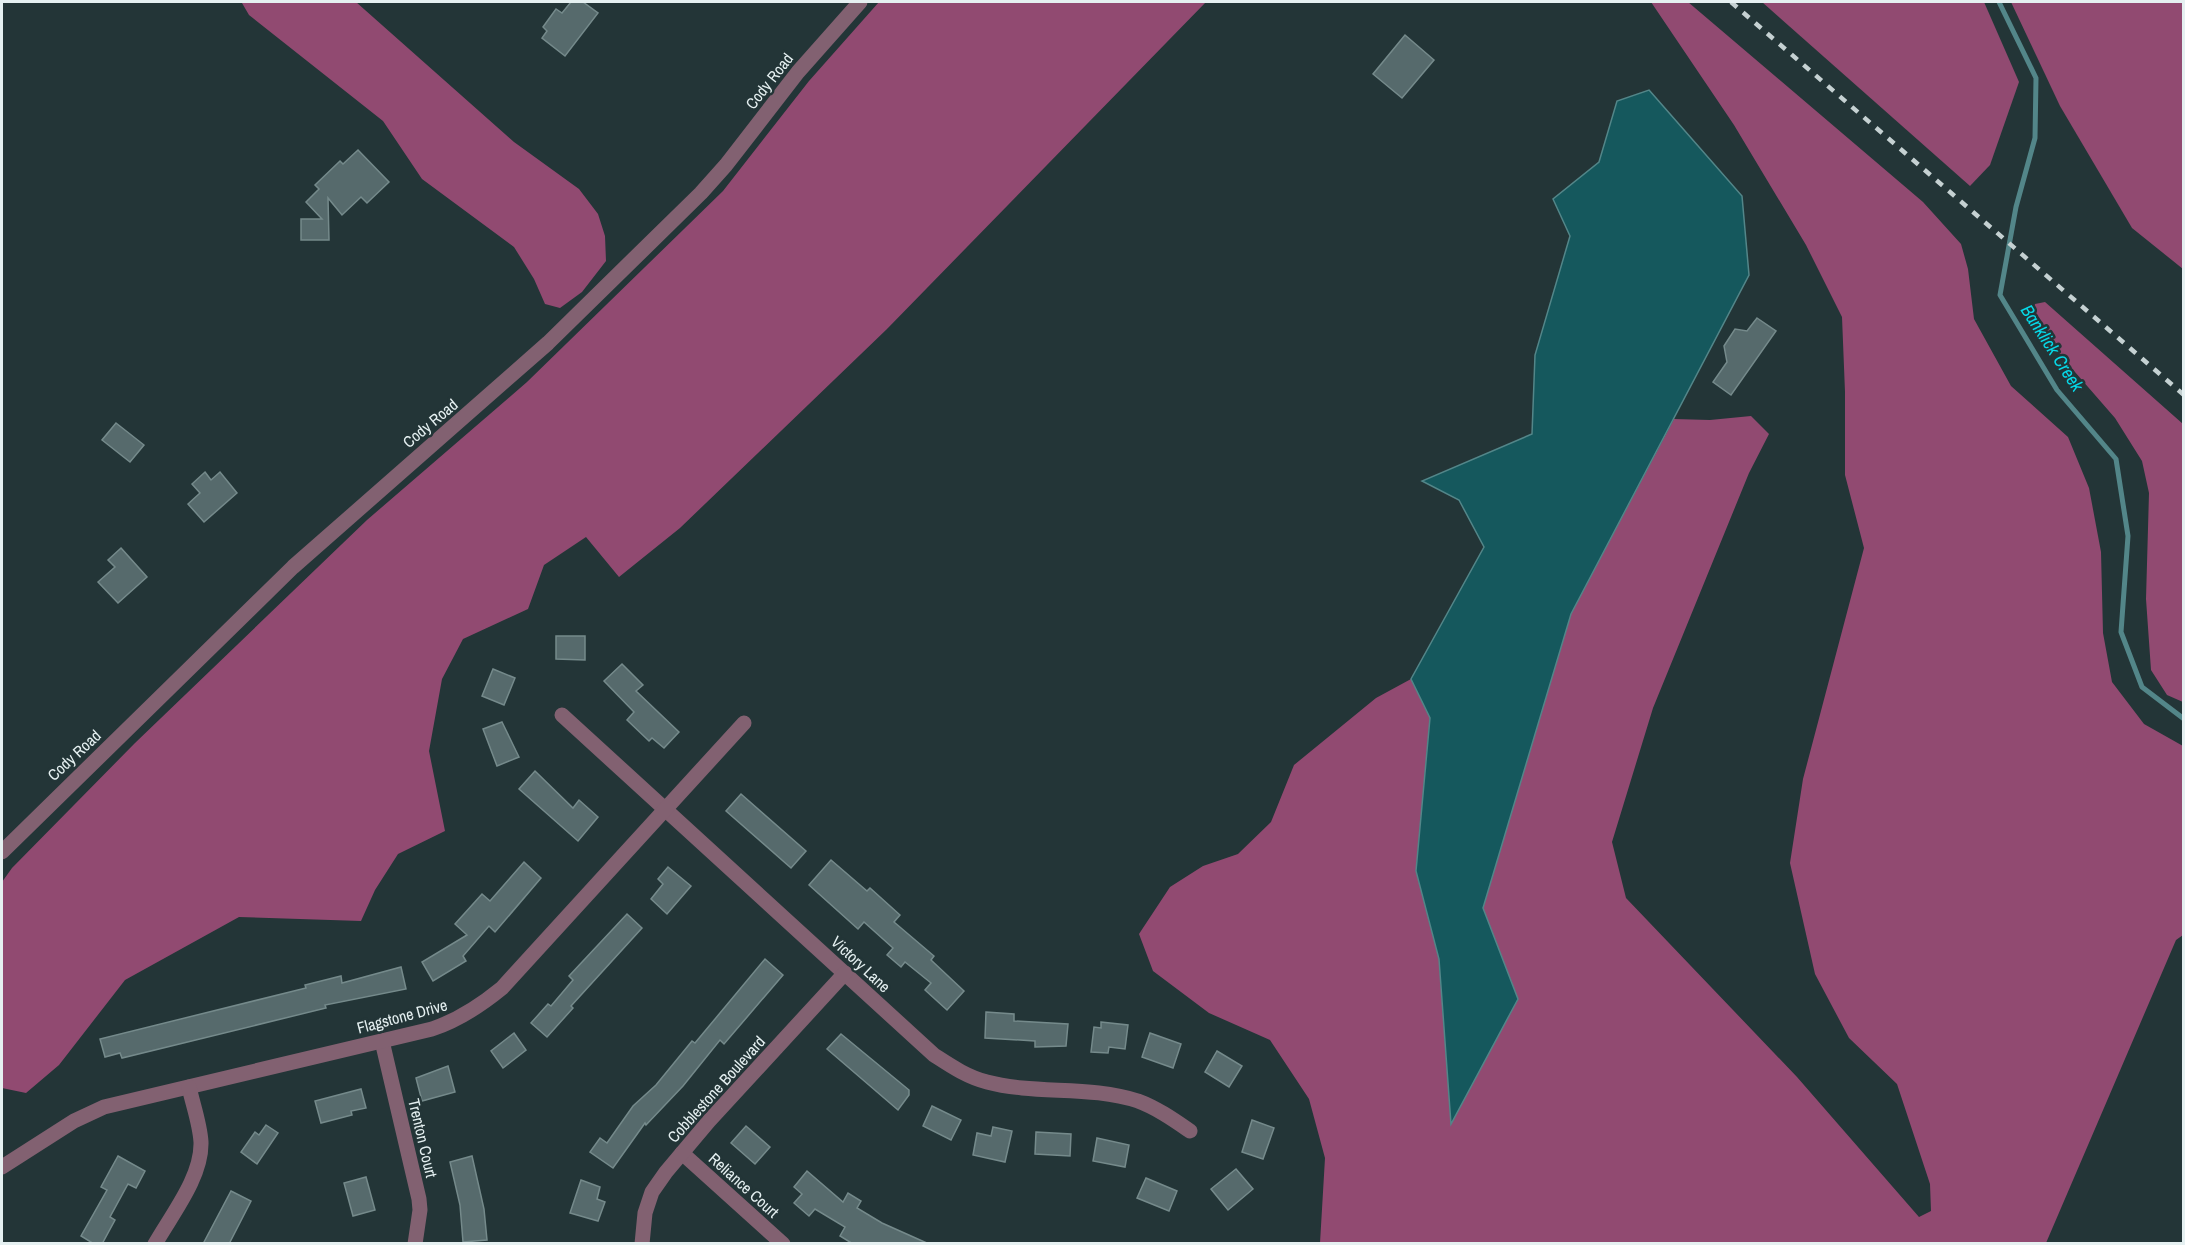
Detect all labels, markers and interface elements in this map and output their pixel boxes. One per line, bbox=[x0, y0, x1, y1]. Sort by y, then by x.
street label: Cody Road bbox=[740, 48, 798, 114]
water label: Banklick Creek bbox=[2015, 299, 2090, 397]
street label: Cody Road bbox=[398, 393, 462, 453]
street label: Cody Road bbox=[42, 725, 106, 785]
street label: Victory Lane bbox=[827, 931, 895, 997]
street label: Flagstone Drive bbox=[354, 993, 450, 1039]
street label: Cobblestone Boulevard bbox=[662, 1031, 770, 1147]
street label: Trenton Court bbox=[403, 1096, 443, 1180]
street label: Reliance Court bbox=[704, 1148, 784, 1223]

